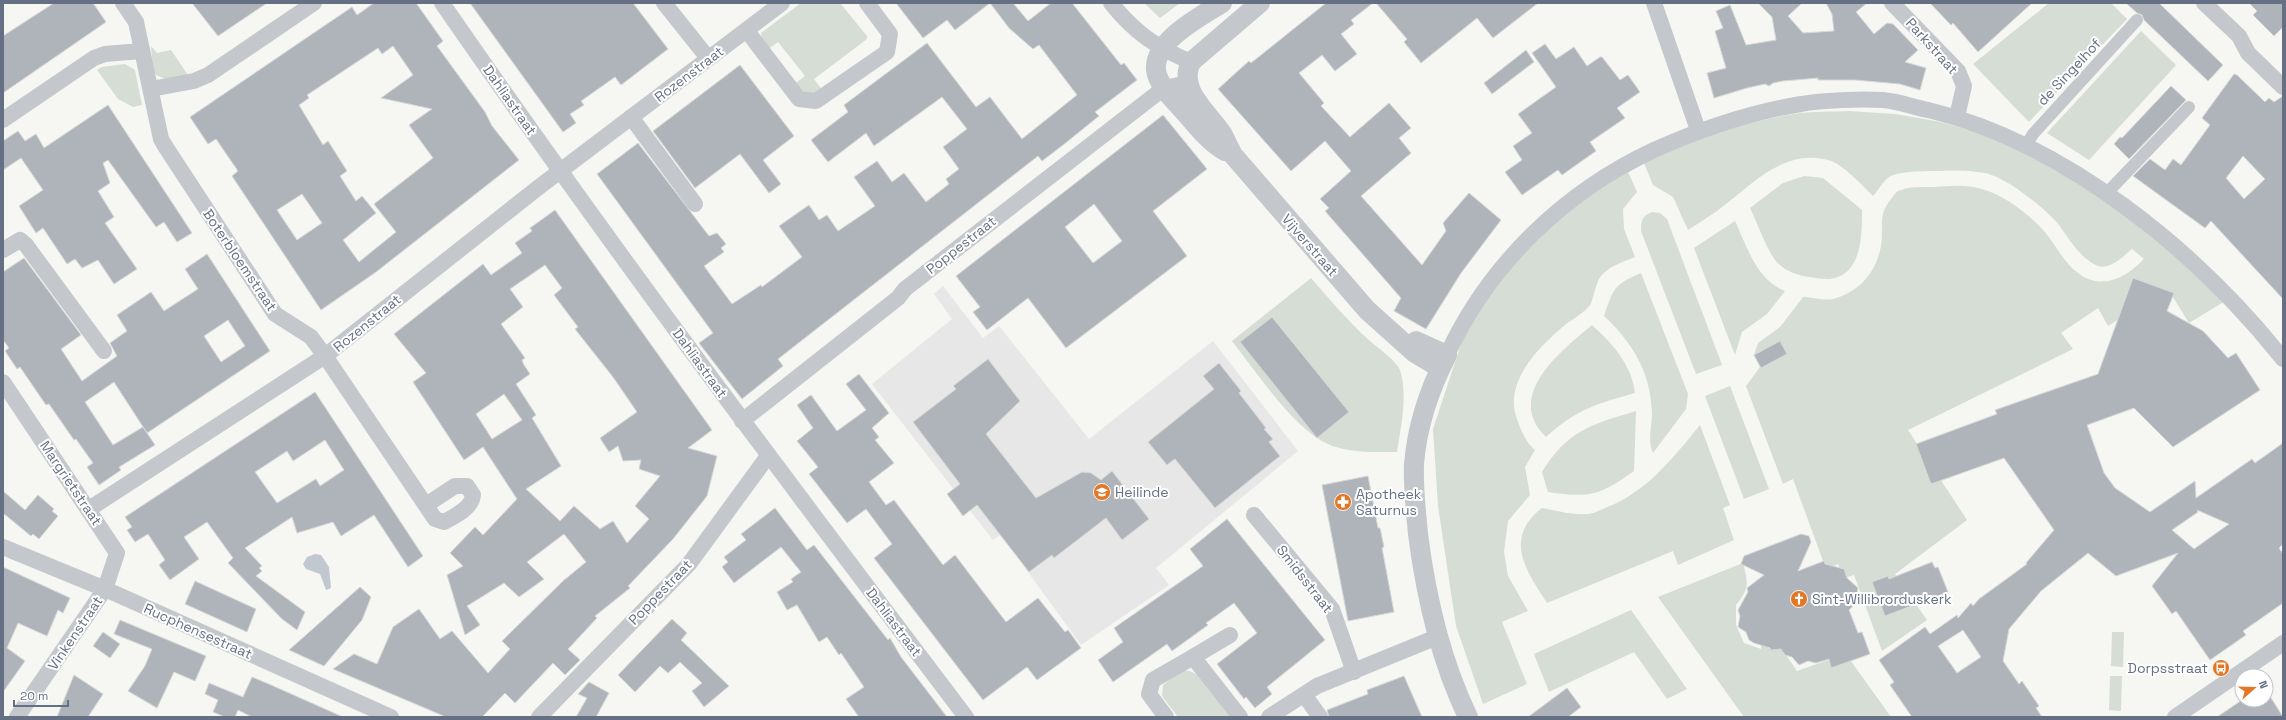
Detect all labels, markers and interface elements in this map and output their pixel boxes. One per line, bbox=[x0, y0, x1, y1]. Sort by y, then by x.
street label: Parkstraat bbox=[1902, 14, 1962, 78]
street label: de Singelhof bbox=[2033, 35, 2105, 109]
street label: Rozenstraat bbox=[651, 42, 727, 106]
street label: Dahliastraat bbox=[479, 61, 541, 139]
street label: Boterbloemstraat bbox=[199, 205, 281, 315]
street label: Vijverstraat bbox=[1278, 210, 1342, 280]
street label: Poppestraat bbox=[922, 212, 1000, 278]
street label: Rozenstraat bbox=[330, 290, 404, 356]
street label: Dahliastraat bbox=[669, 325, 731, 401]
street label: Margrietstraat bbox=[36, 437, 106, 529]
school or university icon: Heilinde bbox=[1092, 482, 1112, 502]
place label: Heilinde bbox=[1115, 483, 1169, 501]
place label: Apotheek Saturnus bbox=[1356, 485, 1422, 519]
pharmacy icon: Apotheek Saturnus bbox=[1333, 492, 1353, 512]
street label: Smidsstraat bbox=[1273, 541, 1337, 617]
street label: Poppestraat bbox=[624, 556, 696, 628]
street label: Dahliastraat bbox=[862, 584, 926, 660]
church icon: Sint-Willibrorduskerk bbox=[1789, 589, 1809, 609]
place label: Sint-Willibrorduskerk bbox=[1812, 590, 1952, 608]
street label: Vinkenstraat bbox=[44, 593, 106, 673]
street label: Rucphensestraat bbox=[141, 599, 255, 663]
bus stop icon: Dorpsstraat bbox=[2211, 658, 2231, 678]
place label: Dorpsstraat bbox=[2128, 659, 2208, 677]
north arrow bbox=[2234, 668, 2274, 708]
text: N bbox=[2256, 679, 2271, 690]
scale bar bbox=[14, 682, 68, 708]
text: 20 m bbox=[20, 688, 48, 704]

